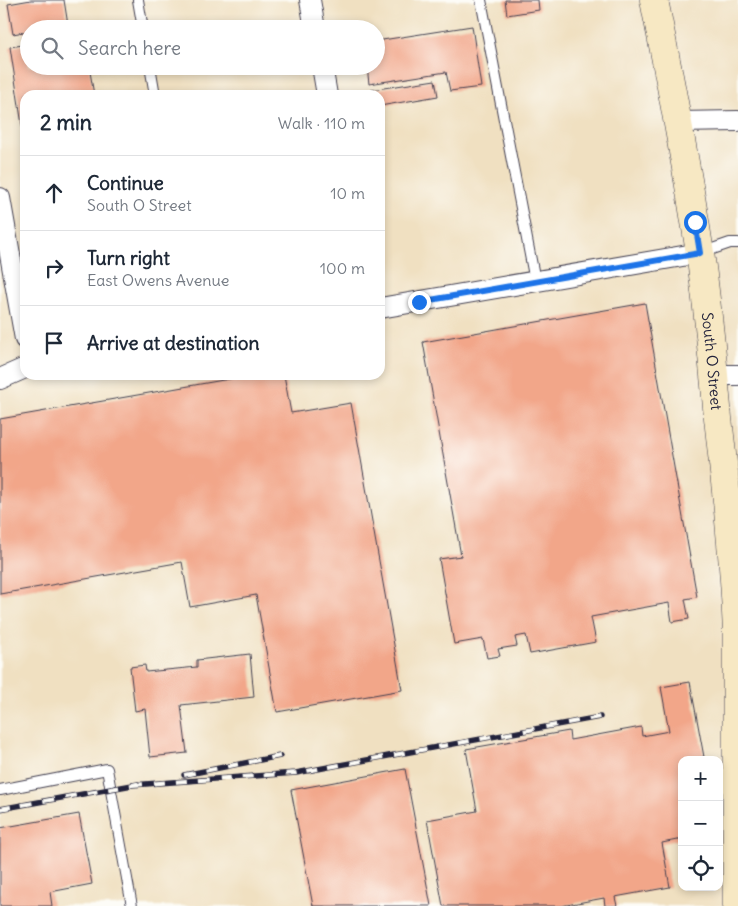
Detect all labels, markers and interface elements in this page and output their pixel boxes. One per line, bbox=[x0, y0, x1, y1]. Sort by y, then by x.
search box bbox=[20, 20, 385, 75]
icon: search bbox=[38, 34, 66, 62]
text: Search here bbox=[78, 36, 181, 60]
text: 2 min bbox=[40, 109, 92, 136]
text: Walk · 110 m bbox=[278, 113, 365, 133]
text: Continue bbox=[87, 171, 164, 195]
icon: ahead bbox=[40, 179, 68, 207]
text: 10 m bbox=[330, 183, 365, 203]
text: South O Street bbox=[87, 195, 192, 215]
route start bbox=[684, 211, 707, 234]
text: Turn right bbox=[87, 246, 170, 270]
icon: right bbox=[40, 254, 68, 282]
text: 100 m bbox=[320, 258, 365, 278]
text: East Owens Avenue bbox=[87, 270, 229, 290]
route end bbox=[408, 291, 431, 314]
street label: South O Street bbox=[698, 311, 727, 411]
icon: arrive bbox=[40, 329, 68, 357]
text: Arrive at destination bbox=[87, 331, 260, 355]
map controls bbox=[678, 756, 723, 891]
button: + bbox=[678, 756, 723, 801]
button: − bbox=[678, 801, 723, 846]
button: locate bbox=[678, 846, 723, 891]

